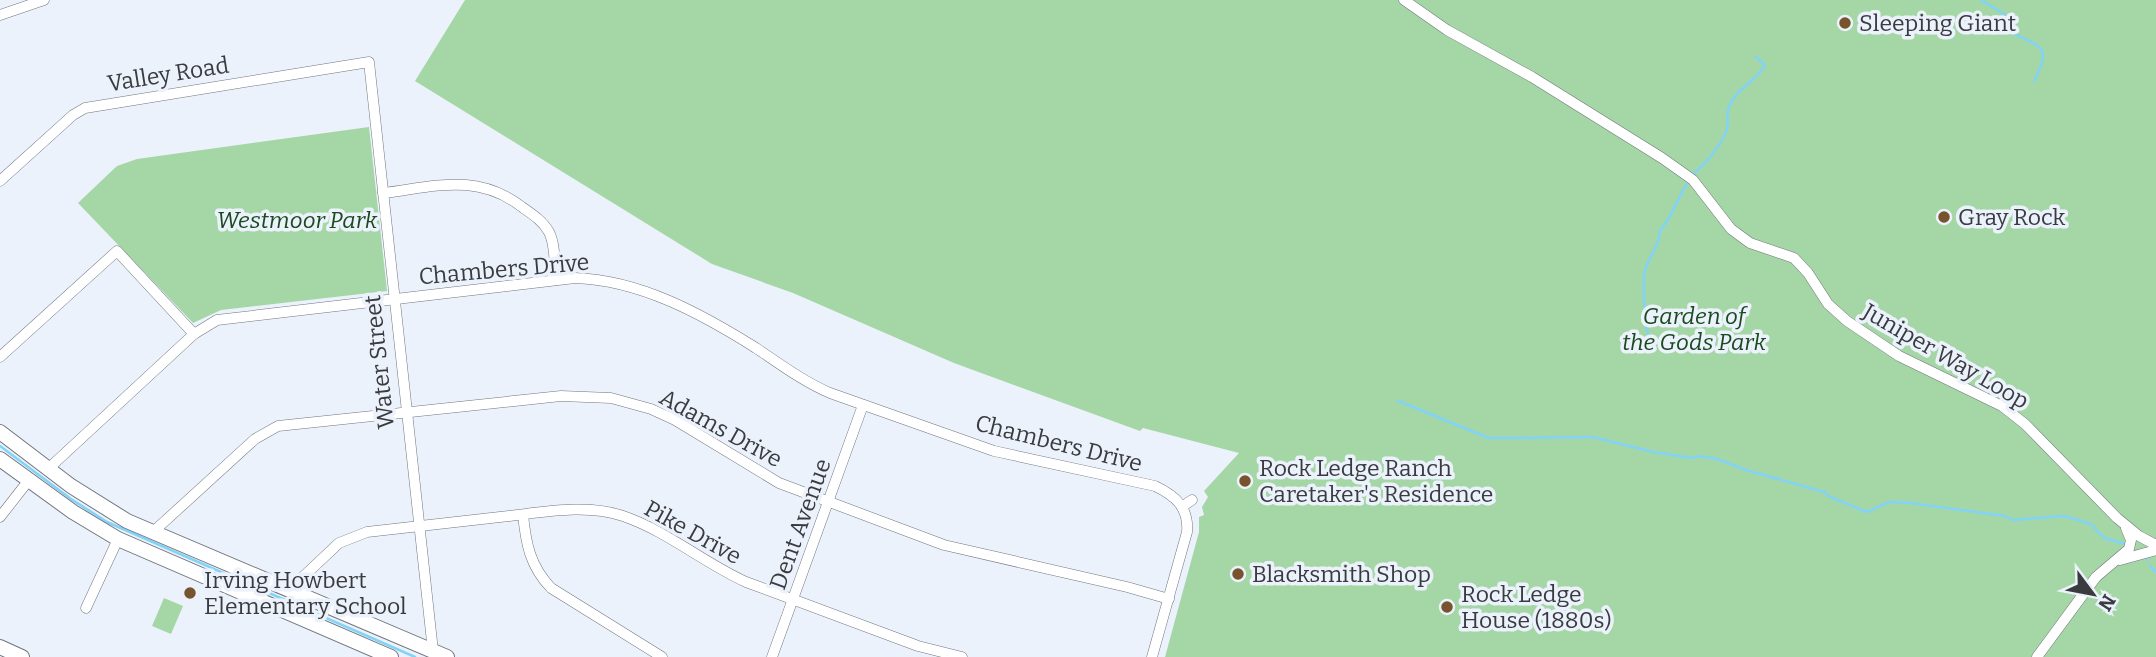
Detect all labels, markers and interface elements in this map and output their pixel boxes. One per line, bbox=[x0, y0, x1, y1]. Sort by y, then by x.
place label: Sleeping Giant bbox=[1859, 9, 2016, 37]
marker: Sleeping Giant bbox=[1837, 15, 1853, 31]
street label: Valley Road bbox=[105, 51, 231, 97]
place label: Gray Rock bbox=[1958, 203, 2065, 231]
park label: Westmoor Park bbox=[217, 206, 378, 234]
marker: Gray Rock bbox=[1936, 209, 1952, 225]
street label: Chambers Drive bbox=[418, 248, 590, 290]
street label: Water Street bbox=[358, 294, 400, 430]
street label: Juniper Way Loop bbox=[1857, 297, 2034, 415]
park label: Garden of the Gods Park bbox=[1622, 302, 1766, 356]
street label: Adams Drive bbox=[655, 383, 787, 473]
street label: Chambers Drive bbox=[973, 409, 1145, 477]
place label: Rock Ledge Ranch Caretaker's Residence bbox=[1259, 454, 1493, 508]
street label: Dent Avenue bbox=[763, 455, 837, 593]
marker: Rock Ledge Ranch Caretaker's Residence bbox=[1237, 473, 1253, 489]
street label: Pike Drive bbox=[640, 494, 746, 570]
north arrow bbox=[2058, 559, 2128, 629]
place label: Blacksmith Shop bbox=[1252, 560, 1431, 588]
place label: Irving Howbert Elementary School bbox=[204, 566, 407, 620]
marker: Blacksmith Shop bbox=[1230, 566, 1246, 582]
place label: Rock Ledge House (1880s) bbox=[1461, 580, 1611, 634]
marker: Irving Howbert Elementary School bbox=[182, 585, 198, 601]
text: N bbox=[2093, 590, 2121, 615]
marker: Rock Ledge House (1880s) bbox=[1439, 599, 1455, 615]

